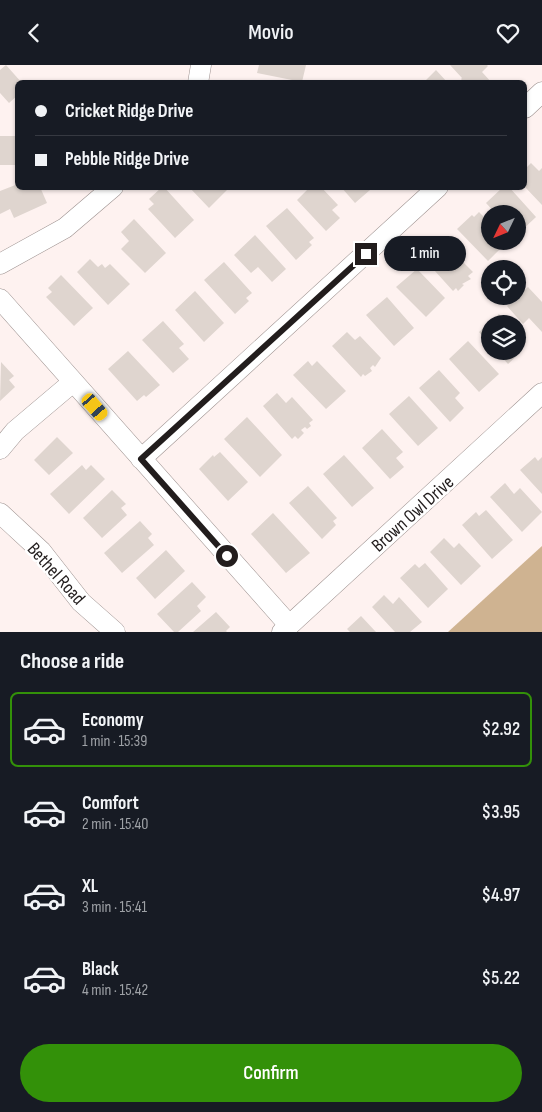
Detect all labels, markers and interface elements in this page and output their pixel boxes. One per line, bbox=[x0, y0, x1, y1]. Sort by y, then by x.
icon: back bbox=[20, 19, 48, 47]
text: Movio bbox=[248, 19, 294, 46]
icon: heart bbox=[494, 19, 522, 47]
text: Cricket Ridge Drive bbox=[65, 100, 193, 123]
text: Pebble Ridge Drive bbox=[65, 148, 189, 171]
north arrow bbox=[481, 205, 526, 250]
map controls bbox=[481, 205, 526, 360]
callout: 1 min bbox=[384, 237, 466, 271]
route end bbox=[355, 243, 377, 265]
text: 1 min bbox=[410, 244, 440, 263]
button: locate bbox=[481, 260, 526, 305]
button: layers bbox=[481, 315, 526, 360]
car bbox=[79, 391, 110, 423]
street label: Brown Owl Drive bbox=[367, 471, 459, 557]
street label: Bethel Road bbox=[22, 538, 90, 610]
route start bbox=[216, 545, 238, 567]
text: Choose a ride bbox=[20, 648, 124, 675]
icon: car bbox=[22, 707, 67, 752]
text: Economy bbox=[82, 709, 144, 732]
text: $2.92 bbox=[482, 718, 520, 741]
text: 1 min · 15:39 bbox=[82, 732, 147, 751]
icon: car bbox=[22, 790, 67, 835]
text: Comfort bbox=[82, 792, 139, 815]
text: $3.95 bbox=[482, 801, 520, 824]
text: 2 min · 15:40 bbox=[82, 815, 148, 834]
icon: car bbox=[22, 873, 67, 918]
text: XL bbox=[82, 875, 98, 898]
text: $4.97 bbox=[481, 884, 520, 907]
text: 3 min · 15:41 bbox=[82, 898, 147, 917]
icon: car bbox=[22, 956, 67, 1001]
text: Black bbox=[82, 958, 119, 981]
text: $5.22 bbox=[482, 967, 520, 990]
text: 4 min · 15:42 bbox=[82, 981, 148, 1000]
button: Confirm bbox=[20, 1044, 522, 1102]

